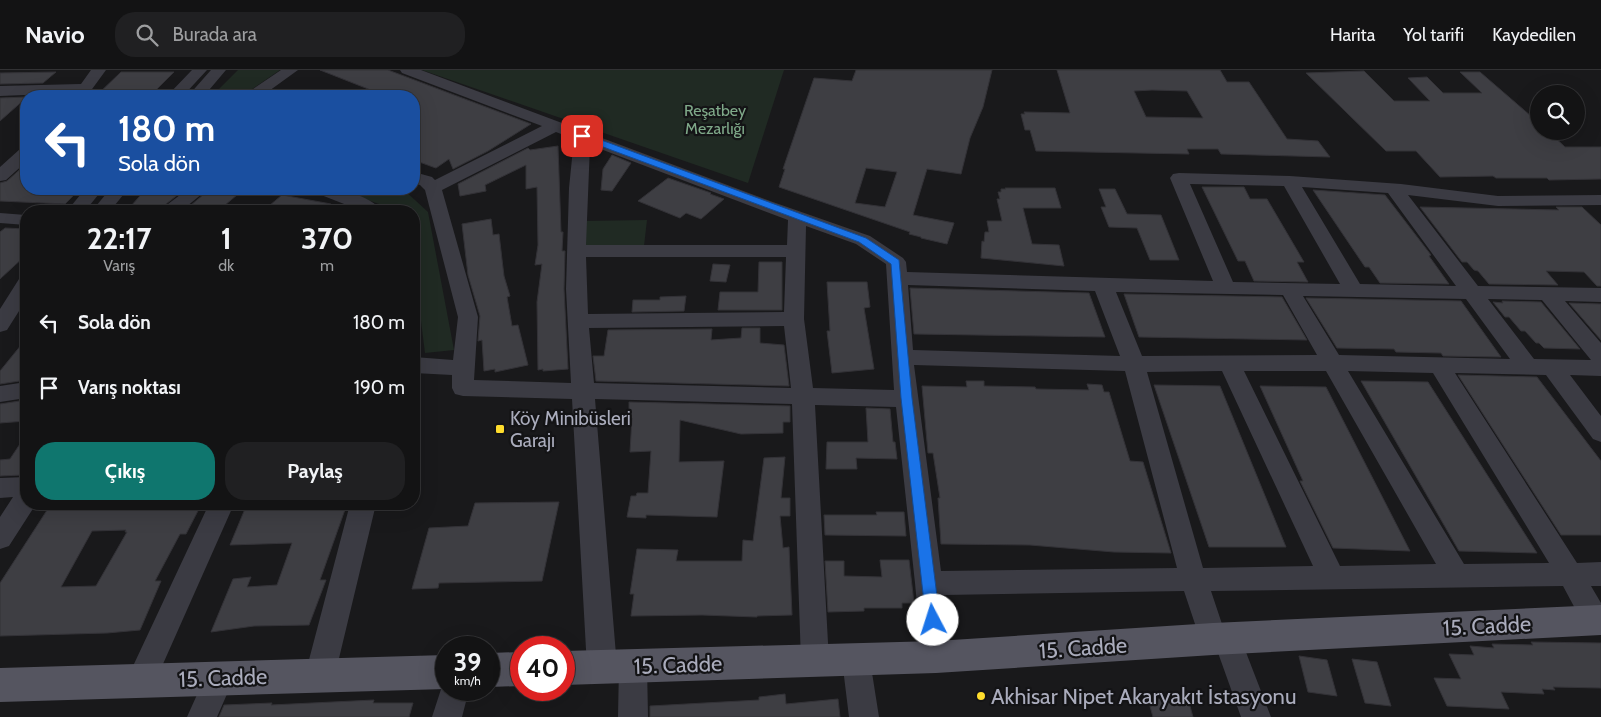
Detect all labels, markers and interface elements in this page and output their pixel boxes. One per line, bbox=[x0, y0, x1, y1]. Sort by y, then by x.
search box bbox=[115, 12, 465, 57]
text: Navio bbox=[25, 20, 85, 49]
icon: search bbox=[133, 21, 161, 49]
text: Burada ara bbox=[173, 23, 257, 46]
text: Harita bbox=[1330, 24, 1375, 46]
text: Yol tarifi bbox=[1403, 24, 1464, 46]
text: Kaydedilen bbox=[1492, 24, 1576, 46]
map controls bbox=[1530, 85, 1585, 140]
button: search bbox=[1530, 85, 1585, 140]
park label: Reşatbey Mezarlığı bbox=[684, 101, 746, 138]
text: 180 m bbox=[118, 107, 215, 150]
icon: left bbox=[35, 110, 100, 175]
pin bbox=[561, 115, 603, 157]
icon: arrive bbox=[568, 122, 596, 150]
text: Sola dön bbox=[118, 150, 200, 177]
text: 22:17 bbox=[87, 220, 151, 257]
text: 1 bbox=[221, 220, 232, 257]
text: 370 bbox=[301, 220, 353, 257]
text: Varış bbox=[103, 256, 135, 275]
text: dk bbox=[218, 256, 234, 275]
text: m bbox=[320, 256, 334, 275]
icon: left bbox=[35, 309, 63, 337]
text: Sola dön bbox=[78, 311, 151, 334]
text: 180 m bbox=[353, 311, 405, 334]
icon: arrive bbox=[35, 374, 63, 402]
text: Varış noktası bbox=[78, 376, 181, 399]
text: 190 m bbox=[354, 376, 405, 399]
place label: Köy Minibüsleri Garajı bbox=[510, 407, 631, 452]
marker: Köy Minibüsleri Garajı bbox=[494, 423, 506, 435]
button: Çıkış bbox=[35, 442, 215, 500]
button: Paylaş bbox=[225, 442, 405, 500]
position arrow bbox=[906, 593, 958, 645]
street label: 15. Cadde bbox=[1442, 610, 1532, 642]
street label: 15. Cadde bbox=[1038, 631, 1128, 665]
speed limit sign: 40 bbox=[510, 636, 575, 701]
text: 39 bbox=[454, 647, 481, 677]
street label: 15. Cadde bbox=[633, 650, 723, 680]
street label: 15. Cadde bbox=[178, 663, 268, 693]
text: km/h bbox=[454, 673, 481, 688]
place label: Akhisar Nipet Akaryakıt İstasyonu bbox=[991, 683, 1296, 710]
marker: Akhisar Nipet Akaryakıt İstasyonu bbox=[975, 690, 987, 702]

